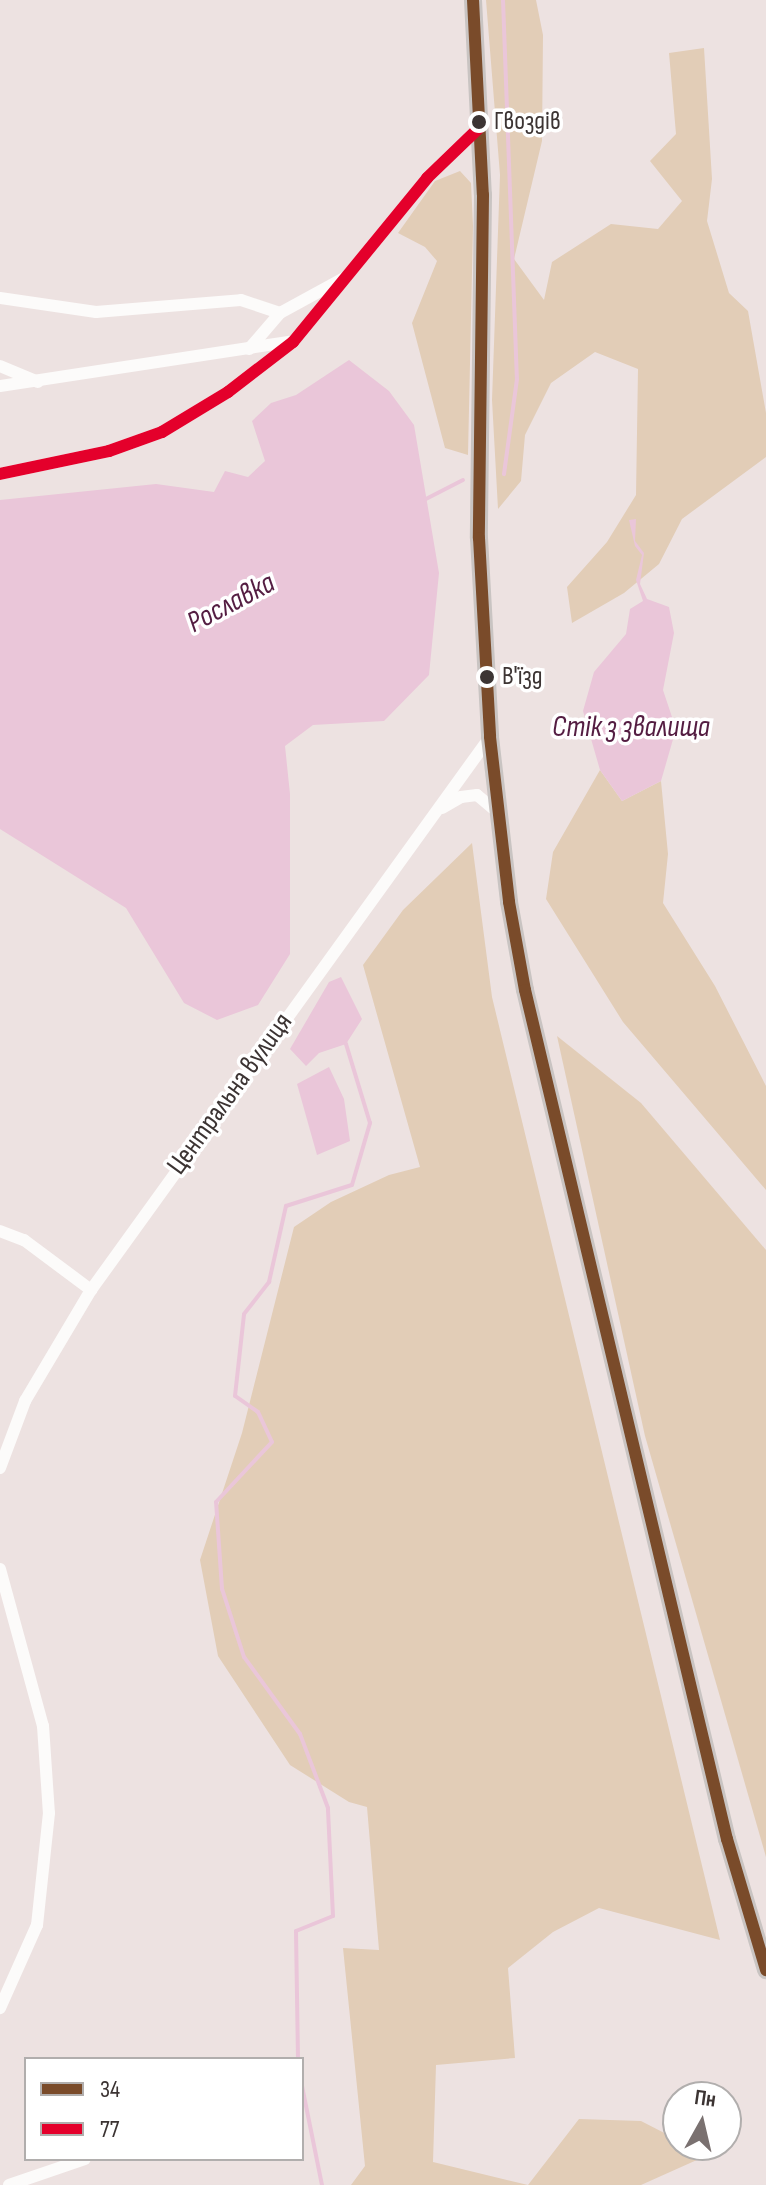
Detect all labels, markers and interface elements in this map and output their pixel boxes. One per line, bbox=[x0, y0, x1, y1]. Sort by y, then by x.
place label: Гвоздів bbox=[494, 106, 561, 138]
marker: Гвоздів bbox=[471, 114, 487, 130]
water label: Рославка bbox=[181, 565, 281, 641]
place label: В'їзд bbox=[502, 661, 543, 693]
marker: В'їзд bbox=[479, 669, 495, 685]
water label: Стік з звалища bbox=[552, 709, 710, 745]
street label: Центральна вулиця bbox=[160, 1007, 300, 1181]
legend bbox=[24, 2057, 304, 2161]
text: 34 bbox=[100, 2075, 120, 2104]
north arrow bbox=[662, 2081, 742, 2161]
text: Пн bbox=[693, 2084, 718, 2114]
text: 77 bbox=[100, 2115, 119, 2144]

